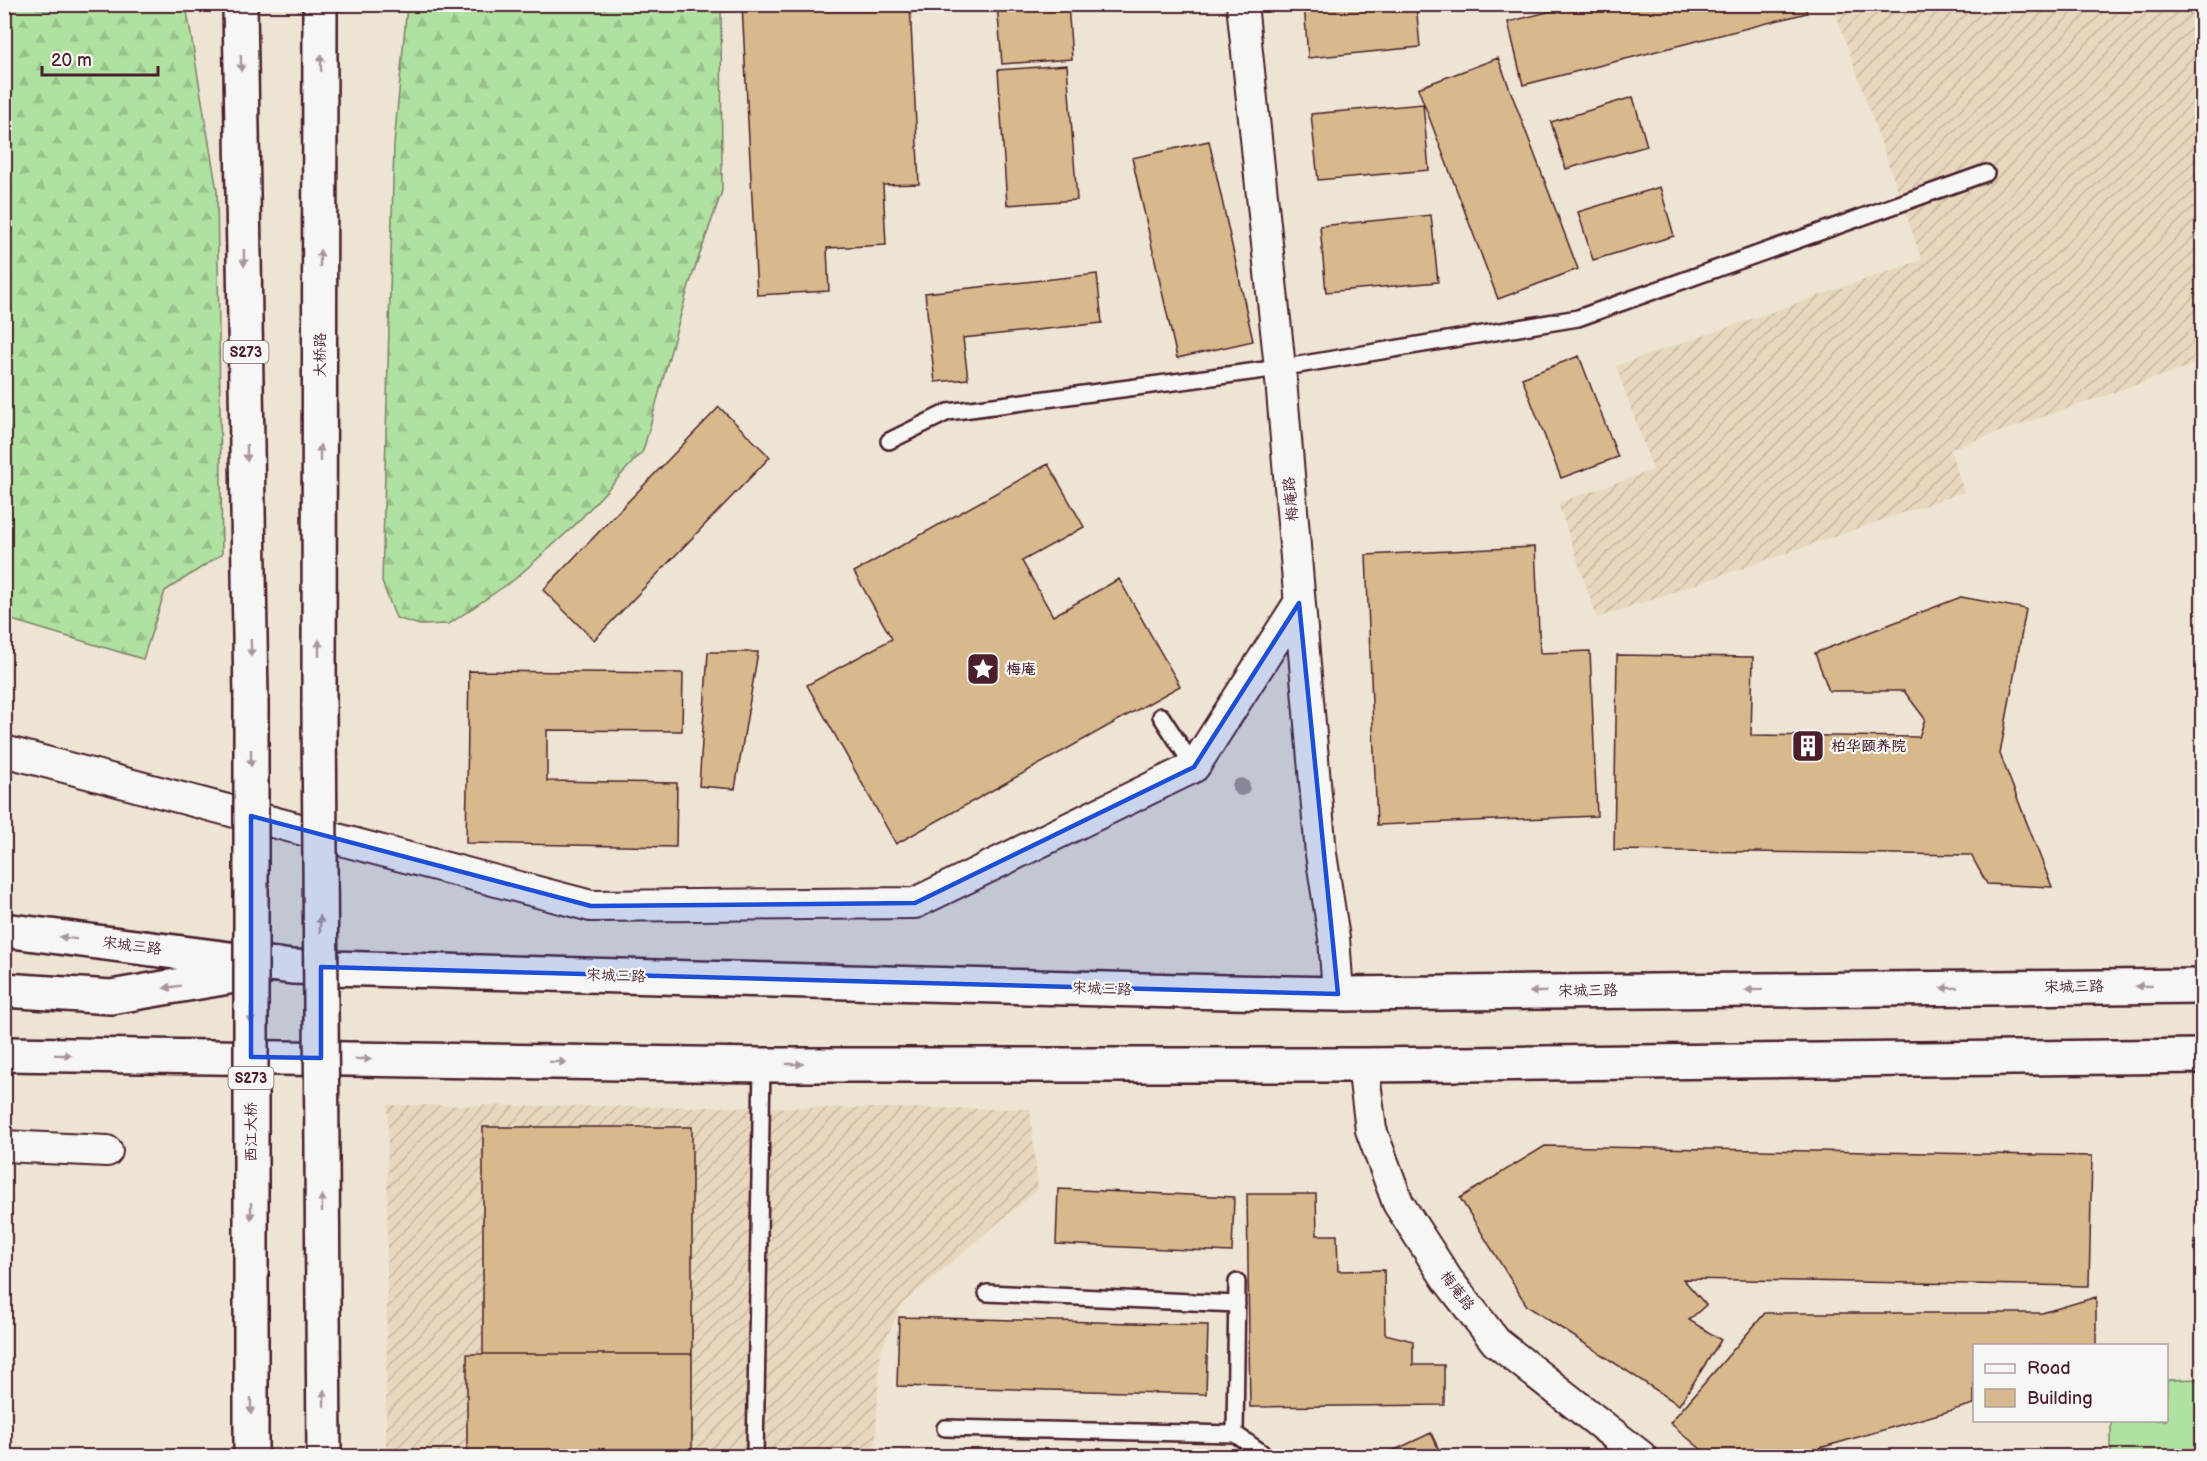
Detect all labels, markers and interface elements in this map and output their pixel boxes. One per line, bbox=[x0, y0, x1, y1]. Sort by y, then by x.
scale bar bbox=[42, 39, 158, 77]
text: 20 m bbox=[51, 50, 92, 71]
one-way arrow bbox=[236, 53, 245, 72]
one-way arrow bbox=[316, 54, 326, 73]
one-way arrow bbox=[239, 248, 249, 267]
one-way arrow bbox=[315, 249, 325, 268]
street label: 大桥路 bbox=[311, 332, 330, 378]
road number: S273 bbox=[224, 341, 268, 363]
one-way arrow bbox=[242, 443, 252, 462]
one-way arrow bbox=[315, 444, 325, 463]
street label: 梅庵路 bbox=[1280, 476, 1302, 522]
one-way arrow bbox=[246, 638, 255, 657]
one-way arrow bbox=[314, 639, 324, 658]
place icon: 梅庵 bbox=[965, 651, 1001, 687]
place label: 梅庵 bbox=[1006, 660, 1036, 679]
building icon: 柏华颐养院 bbox=[1790, 728, 1826, 764]
place label: 柏华颐养院 bbox=[1831, 737, 1906, 756]
one-way arrow bbox=[246, 748, 256, 767]
one-way arrow bbox=[315, 915, 325, 934]
one-way arrow bbox=[58, 933, 77, 943]
street label: 宋城三路 bbox=[101, 933, 163, 959]
street label: 宋城三路 bbox=[586, 965, 646, 987]
street label: 宋城三路 bbox=[2044, 977, 2104, 997]
street label: 宋城三路 bbox=[1072, 978, 1132, 1000]
street label: 宋城三路 bbox=[1558, 981, 1618, 1001]
one-way arrow bbox=[2135, 981, 2154, 991]
one-way arrow bbox=[163, 982, 182, 991]
one-way arrow bbox=[1940, 983, 1959, 993]
one-way arrow bbox=[1745, 985, 1764, 995]
one-way arrow bbox=[1529, 987, 1548, 997]
one-way arrow bbox=[246, 1006, 256, 1025]
one-way arrow bbox=[53, 1050, 72, 1060]
one-way arrow bbox=[353, 1054, 372, 1064]
one-way arrow bbox=[548, 1057, 567, 1067]
one-way arrow bbox=[785, 1059, 804, 1069]
road number: S273 bbox=[228, 1067, 274, 1089]
street label: 西江大桥 bbox=[242, 1102, 261, 1162]
one-way arrow bbox=[317, 1194, 327, 1213]
one-way arrow bbox=[246, 1201, 256, 1220]
street label: 梅庵路 bbox=[1436, 1267, 1478, 1315]
legend bbox=[1973, 1344, 2168, 1422]
text: Road bbox=[2027, 1358, 2071, 1379]
text: Building bbox=[2027, 1388, 2093, 1409]
one-way arrow bbox=[319, 1389, 329, 1408]
one-way arrow bbox=[246, 1396, 256, 1415]

